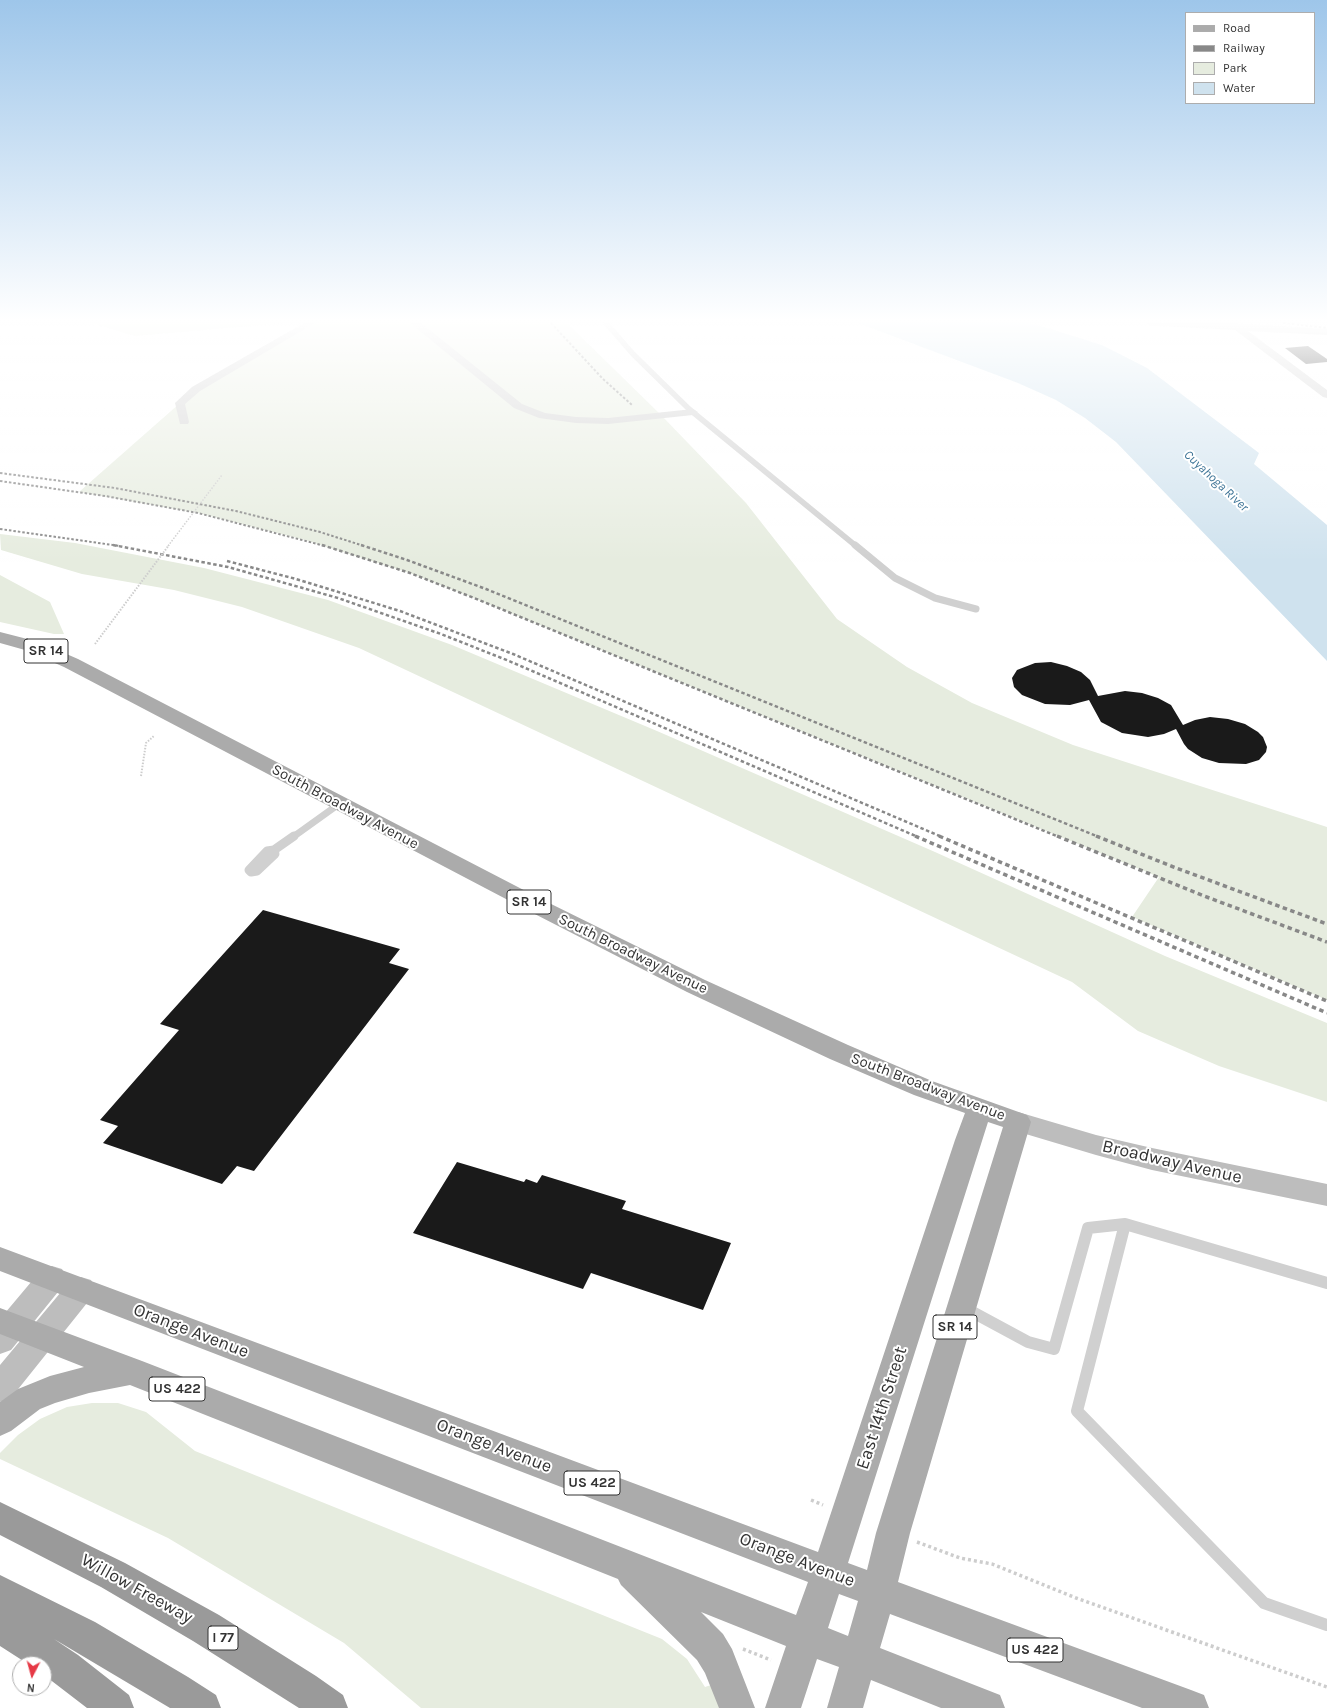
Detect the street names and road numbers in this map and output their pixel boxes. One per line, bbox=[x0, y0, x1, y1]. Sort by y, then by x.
road number: SR 14 bbox=[24, 639, 68, 663]
street label: South Broadway Avenue bbox=[268, 761, 422, 853]
road number: SR 14 bbox=[507, 890, 551, 914]
street label: South Broadway Avenue bbox=[555, 910, 711, 998]
street label: South Broadway Avenue bbox=[848, 1049, 1008, 1125]
street label: Broadway Avenue bbox=[1100, 1135, 1244, 1189]
street label: Orange Avenue bbox=[130, 1299, 252, 1363]
road number: SR 14 bbox=[933, 1315, 977, 1339]
street label: East 14th Street bbox=[852, 1344, 912, 1472]
road number: US 422 bbox=[149, 1377, 205, 1401]
street label: Orange Avenue bbox=[433, 1414, 555, 1478]
road number: US 422 bbox=[564, 1471, 620, 1495]
street label: Orange Avenue bbox=[736, 1528, 858, 1592]
street label: Willow Freeway bbox=[77, 1549, 197, 1629]
road number: I 77 bbox=[208, 1626, 238, 1650]
road number: US 422 bbox=[1007, 1638, 1063, 1662]

